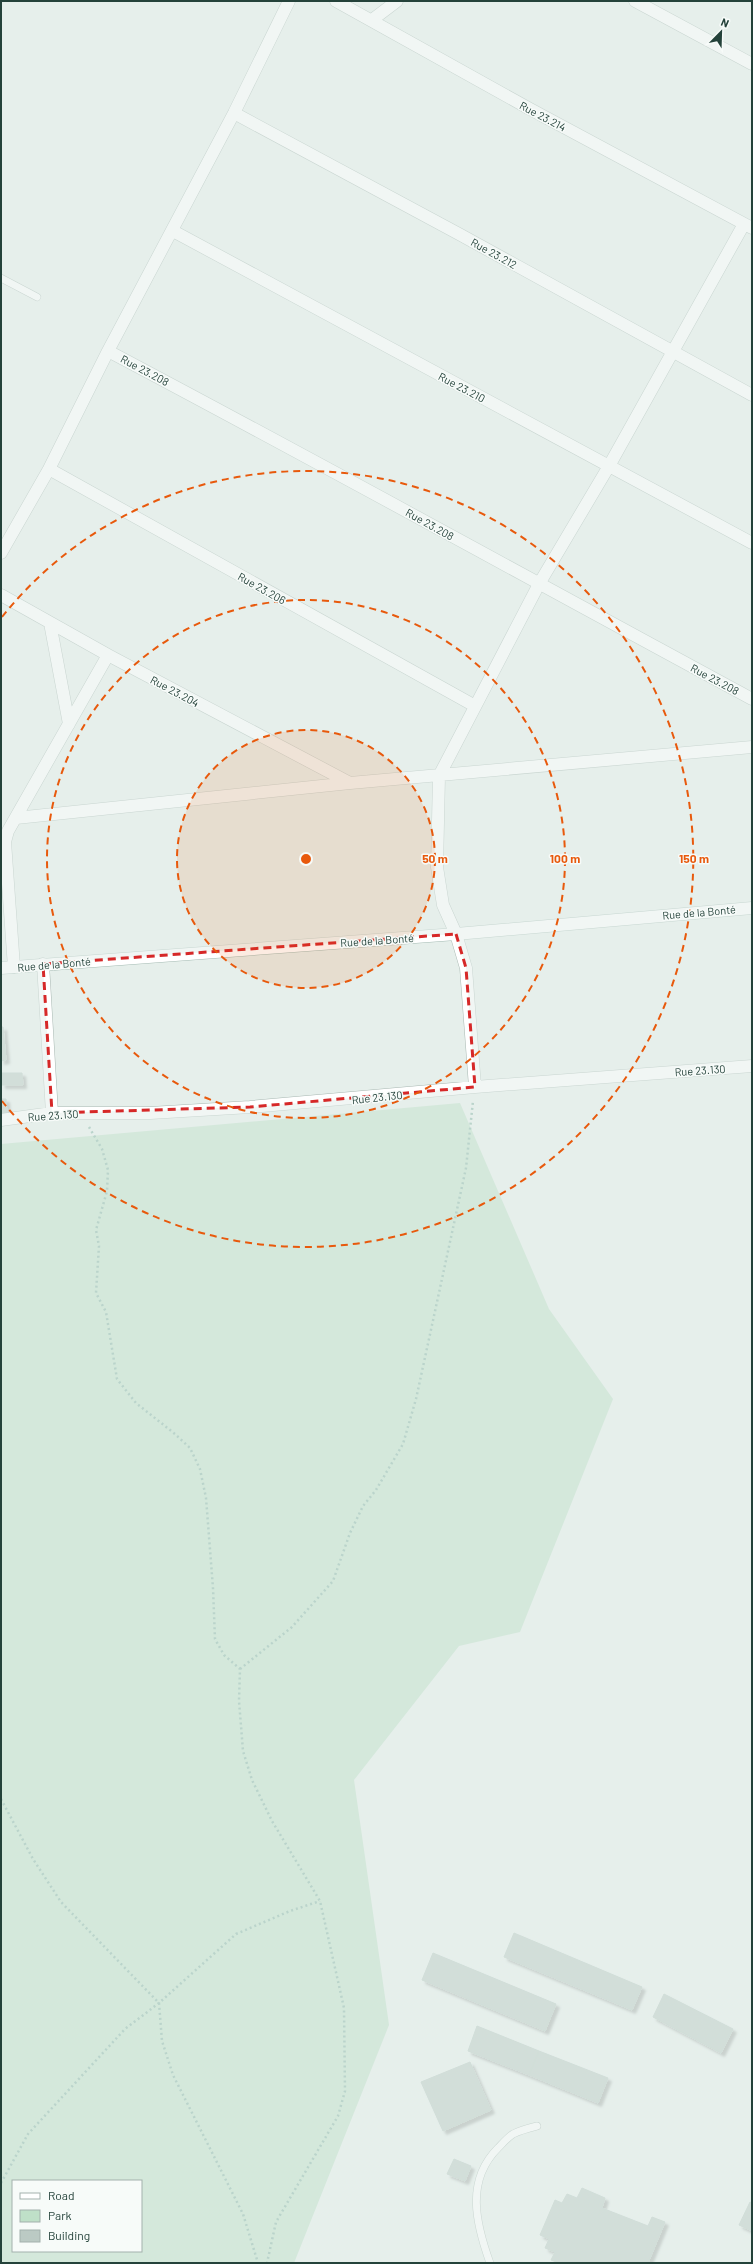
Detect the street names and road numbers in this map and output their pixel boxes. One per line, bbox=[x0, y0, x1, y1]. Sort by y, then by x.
street label: Rue 23.214 bbox=[517, 98, 569, 134]
street label: Rue 23.212 bbox=[469, 235, 519, 271]
street label: Rue 23.208 bbox=[119, 352, 172, 388]
street label: Rue 23.210 bbox=[436, 369, 488, 405]
street label: Rue 23.208 bbox=[404, 505, 457, 543]
street label: Rue 23.206 bbox=[236, 569, 289, 607]
street label: Rue 23.208 bbox=[689, 661, 742, 697]
street label: Rue 23.204 bbox=[148, 673, 202, 709]
street label: Rue de la Bonté bbox=[662, 902, 736, 922]
street label: Rue de la Bonté bbox=[340, 931, 414, 949]
street label: Rue de la Bonté bbox=[17, 954, 91, 974]
street label: Rue 23.130 bbox=[674, 1062, 726, 1078]
street label: Rue 23.130 bbox=[351, 1088, 403, 1106]
street label: Rue 23.130 bbox=[27, 1107, 79, 1123]

